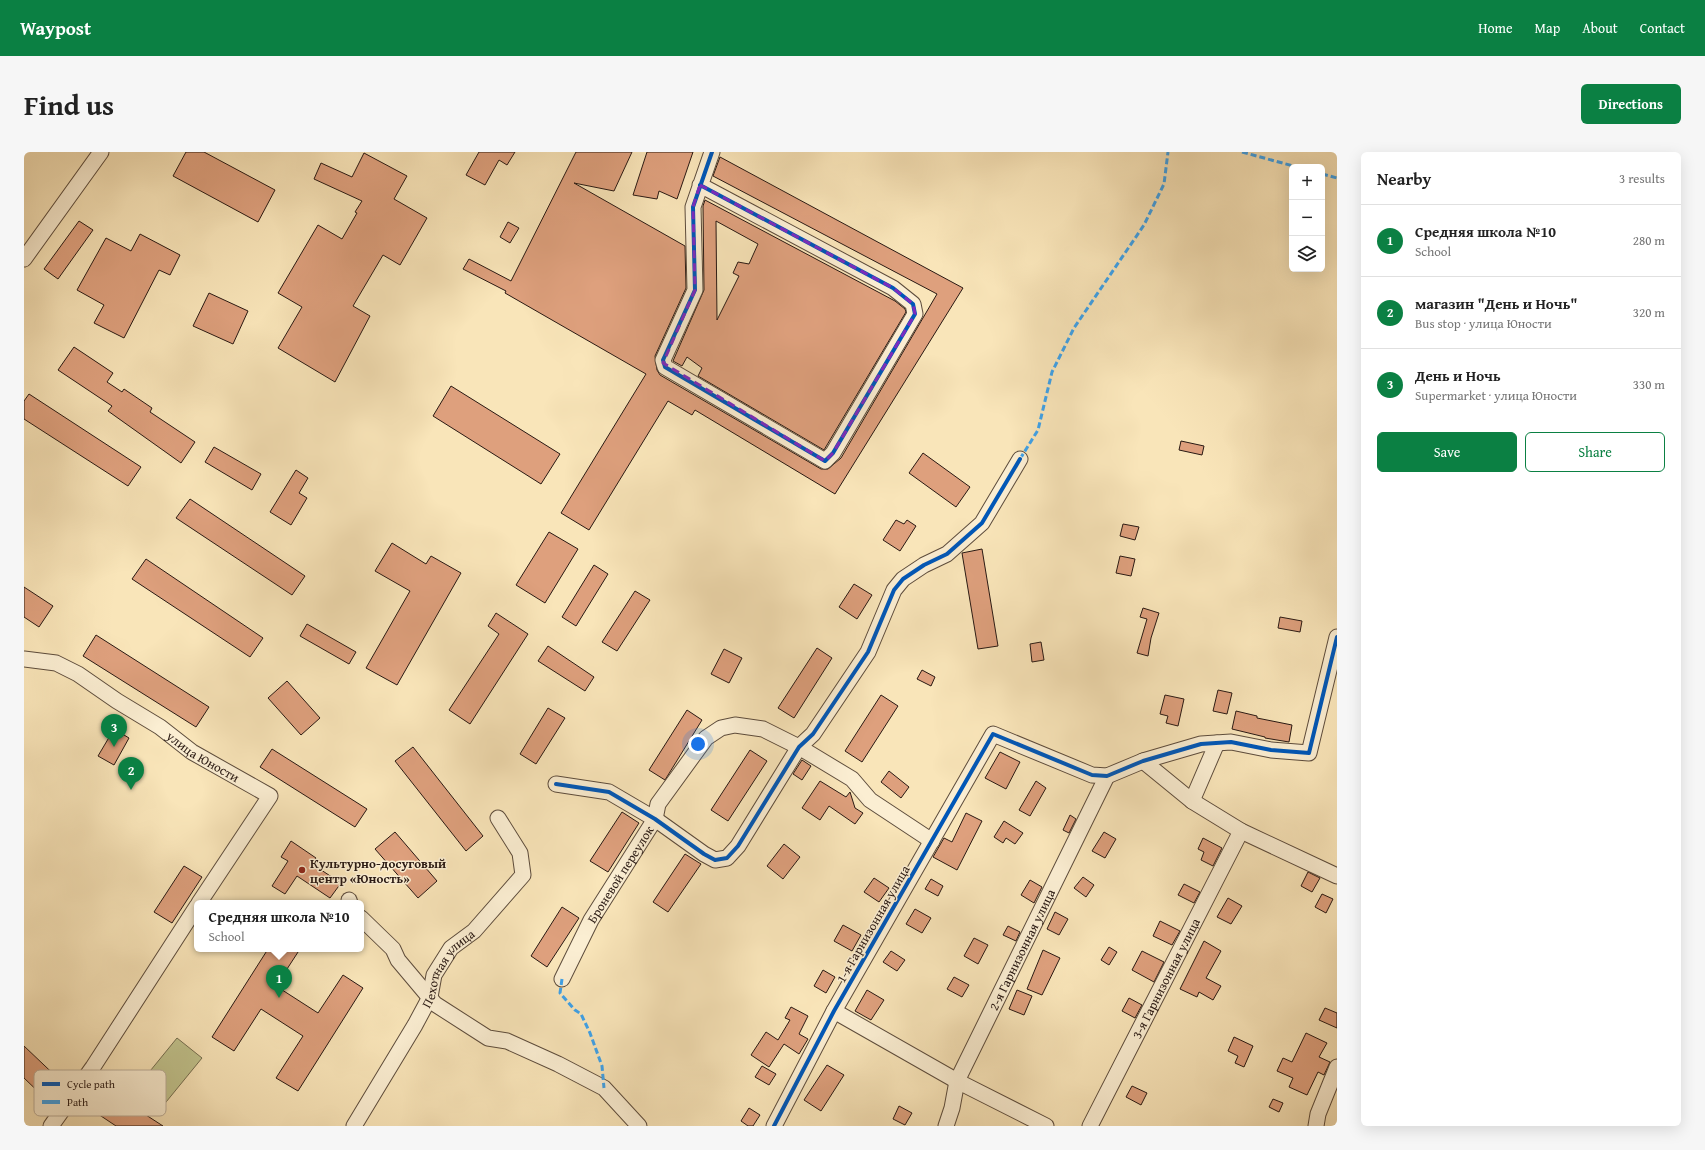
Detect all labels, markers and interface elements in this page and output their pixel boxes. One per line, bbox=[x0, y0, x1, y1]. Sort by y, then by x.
text: Waypost bbox=[20, 14, 91, 42]
text: Home bbox=[1478, 18, 1513, 38]
text: Map bbox=[1535, 18, 1560, 38]
text: About bbox=[1582, 18, 1618, 38]
text: Contact bbox=[1640, 18, 1685, 38]
text: Find us bbox=[24, 84, 114, 125]
button: Directions bbox=[1581, 84, 1681, 124]
map controls bbox=[1289, 164, 1325, 272]
button: + bbox=[1289, 164, 1325, 200]
text: Nearby bbox=[1377, 166, 1431, 191]
text: 3 results bbox=[1619, 169, 1665, 188]
button: − bbox=[1289, 200, 1325, 236]
text: Средняя школа №10 bbox=[1415, 221, 1556, 242]
text: 1 bbox=[1387, 231, 1393, 250]
text: 280 m bbox=[1633, 231, 1665, 250]
button: layers bbox=[1289, 236, 1325, 272]
text: School bbox=[1415, 242, 1451, 261]
text: магазин "День и Ночь" bbox=[1415, 293, 1578, 314]
text: 2 bbox=[1387, 303, 1393, 322]
text: 320 m bbox=[1633, 303, 1665, 322]
text: Bus stop · улица Юности bbox=[1415, 314, 1552, 333]
text: День и Ночь bbox=[1415, 365, 1501, 386]
text: 3 bbox=[1387, 375, 1393, 394]
text: 330 m bbox=[1633, 375, 1665, 394]
text: Supermarket · улица Юности bbox=[1415, 386, 1577, 405]
button: Save bbox=[1377, 432, 1517, 472]
button: Share bbox=[1525, 432, 1665, 472]
pin: 3 bbox=[101, 714, 127, 747]
street label: улица Юности bbox=[162, 726, 243, 787]
your location bbox=[688, 734, 708, 754]
pin: 2 bbox=[118, 757, 144, 790]
street label: Броневой переулок bbox=[582, 822, 658, 927]
place label: Культурно-досуговый центр «Юность» bbox=[310, 854, 446, 888]
street label: 1-я Гарнизонная улица bbox=[832, 861, 915, 986]
marker: Культурно-досуговый центр «Юность» bbox=[297, 865, 307, 875]
street label: 2-я Гарнизонная улица bbox=[984, 885, 1060, 1013]
popup bbox=[194, 900, 364, 952]
text: Средняя школа №10 bbox=[208, 906, 350, 927]
street label: 3-я Гарнизонная улица bbox=[1127, 914, 1205, 1042]
street label: Пехотная улица bbox=[416, 924, 479, 1011]
text: School bbox=[208, 927, 245, 946]
pin: 1 bbox=[266, 965, 292, 998]
legend bbox=[34, 1070, 166, 1116]
text: Cycle path bbox=[67, 1076, 116, 1092]
text: Path bbox=[67, 1094, 89, 1110]

